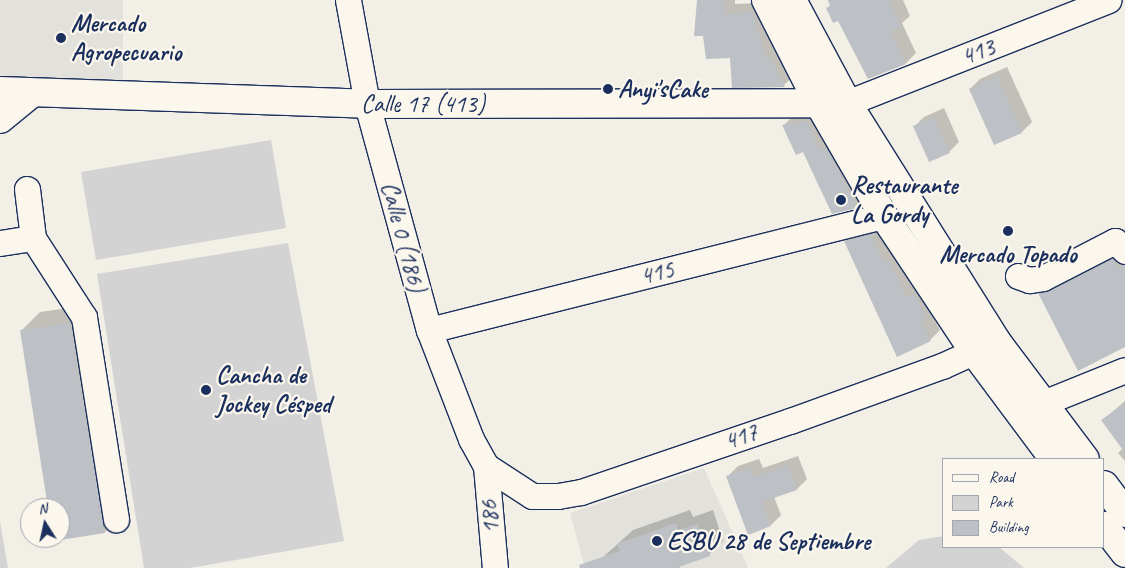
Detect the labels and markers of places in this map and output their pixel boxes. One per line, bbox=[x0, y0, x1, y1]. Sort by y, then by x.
place label: Mercado Agropecuario bbox=[71, 9, 181, 68]
marker: Mercado Agropecuario bbox=[55, 32, 67, 44]
place label: Anyi'sCake bbox=[618, 74, 708, 104]
marker: Anyi'sCake bbox=[602, 83, 614, 95]
place label: Restaurante La Gordy bbox=[851, 171, 957, 230]
marker: Restaurante La Gordy bbox=[835, 194, 847, 206]
marker: Mercado Topado bbox=[1002, 225, 1014, 237]
place label: Mercado Topado bbox=[939, 239, 1077, 269]
place label: Cancha de Jockey Césped bbox=[216, 361, 331, 420]
marker: Cancha de Jockey Césped bbox=[200, 384, 212, 396]
place label: ESBU 28 de Septiembre bbox=[667, 526, 870, 556]
marker: ESBU 28 de Septiembre bbox=[651, 535, 663, 547]

